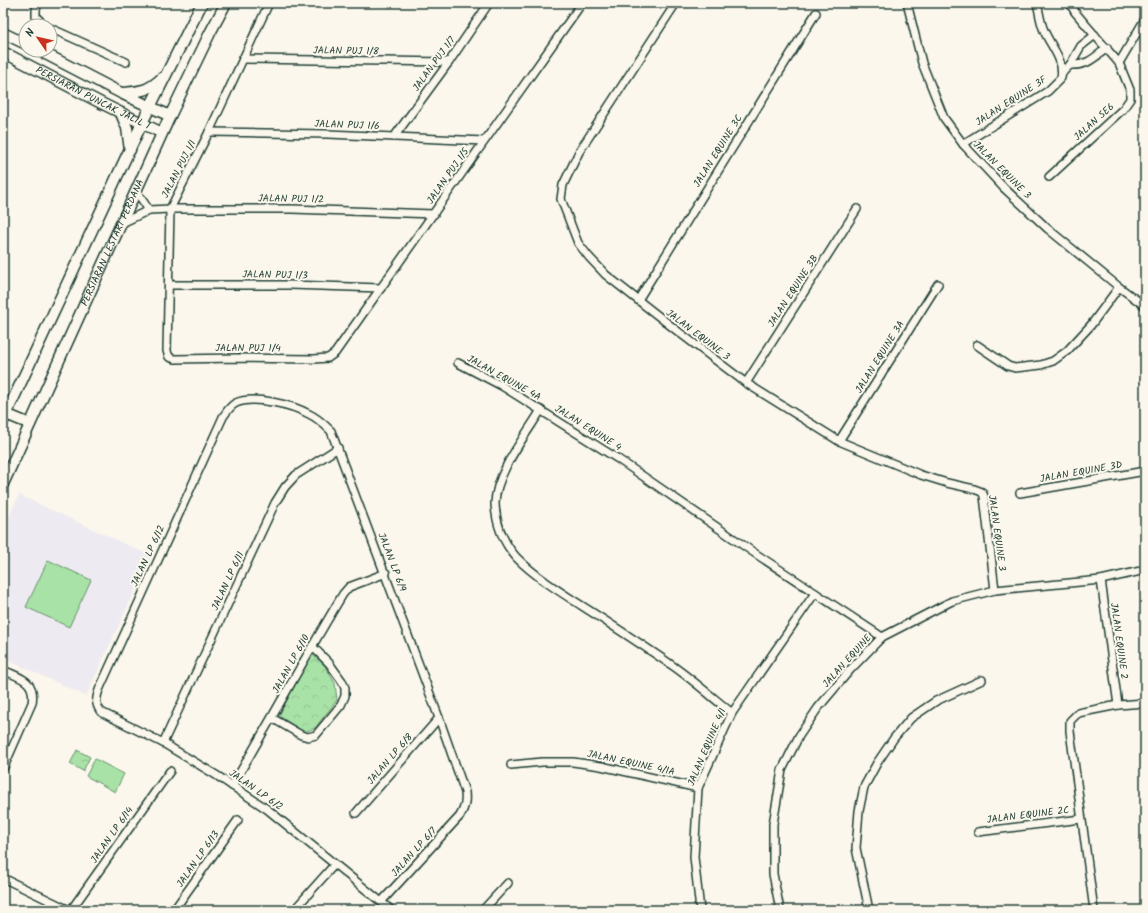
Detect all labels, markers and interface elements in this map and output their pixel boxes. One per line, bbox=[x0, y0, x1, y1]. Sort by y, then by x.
north arrow bbox=[18, 18, 58, 58]
text: N bbox=[21, 25, 40, 41]
street label: JALAN PUJ 1/7 bbox=[409, 33, 460, 95]
street label: JALAN PUJ 1/8 bbox=[313, 42, 380, 60]
street label: PERSIARAN PUNCAK JALIL 1 bbox=[33, 62, 153, 134]
street label: JALAN EQUINE 3F bbox=[972, 72, 1050, 130]
street label: JALAN SE6 bbox=[1070, 99, 1118, 145]
street label: JALAN EQUINE 3C bbox=[689, 112, 747, 190]
street label: JALAN PUJ 1/6 bbox=[314, 116, 380, 134]
street label: JALAN PUJ 1/1 bbox=[158, 137, 200, 201]
street label: JALAN EQUINE 3 bbox=[969, 137, 1035, 203]
street label: JALAN PUJ 1/5 bbox=[423, 144, 474, 207]
street label: PERSIARAN LESTARI PERDANA bbox=[77, 177, 148, 309]
street label: JALAN PUJ 1/2 bbox=[258, 190, 324, 208]
street label: JALAN EQUINE 3B bbox=[764, 252, 822, 330]
street label: JALAN PUJ 1/3 bbox=[242, 266, 308, 284]
street label: JALAN EQUINE 3 bbox=[663, 306, 734, 365]
street label: JALAN EQUINE 3A bbox=[851, 318, 909, 396]
street label: JALAN PUJ 1/4 bbox=[215, 340, 281, 356]
street label: JALAN EQUINE 4A bbox=[464, 351, 544, 405]
street label: JALAN EQUINE 4 bbox=[551, 401, 625, 455]
street label: JALAN EQUINE 3D bbox=[1039, 457, 1124, 487]
street label: JALAN EQUINE 3 bbox=[984, 494, 1010, 572]
street label: JALAN LP 6/12 bbox=[127, 523, 169, 589]
street label: JALAN LP 6/9 bbox=[373, 530, 411, 594]
street label: JALAN LP 6/11 bbox=[207, 549, 249, 613]
street label: JALAN EQUINE 2 bbox=[1106, 602, 1132, 680]
street label: JALAN EQUINE bbox=[819, 630, 876, 691]
street label: JALAN LP 6/10 bbox=[268, 632, 314, 696]
street label: JALAN EQUINE 4/1 bbox=[683, 706, 731, 788]
street label: JALAN LP 6/8 bbox=[363, 729, 417, 788]
street label: JALAN EQUINE 4/1A bbox=[586, 746, 676, 780]
street label: JALAN LP 6/2 bbox=[226, 765, 287, 815]
street label: JALAN EQUINE 2C bbox=[986, 802, 1070, 828]
street label: JALAN LP 6/14 bbox=[87, 803, 138, 867]
street label: JALAN LP 6/7 bbox=[387, 823, 441, 880]
street label: JALAN LP 6/13 bbox=[173, 827, 224, 891]

